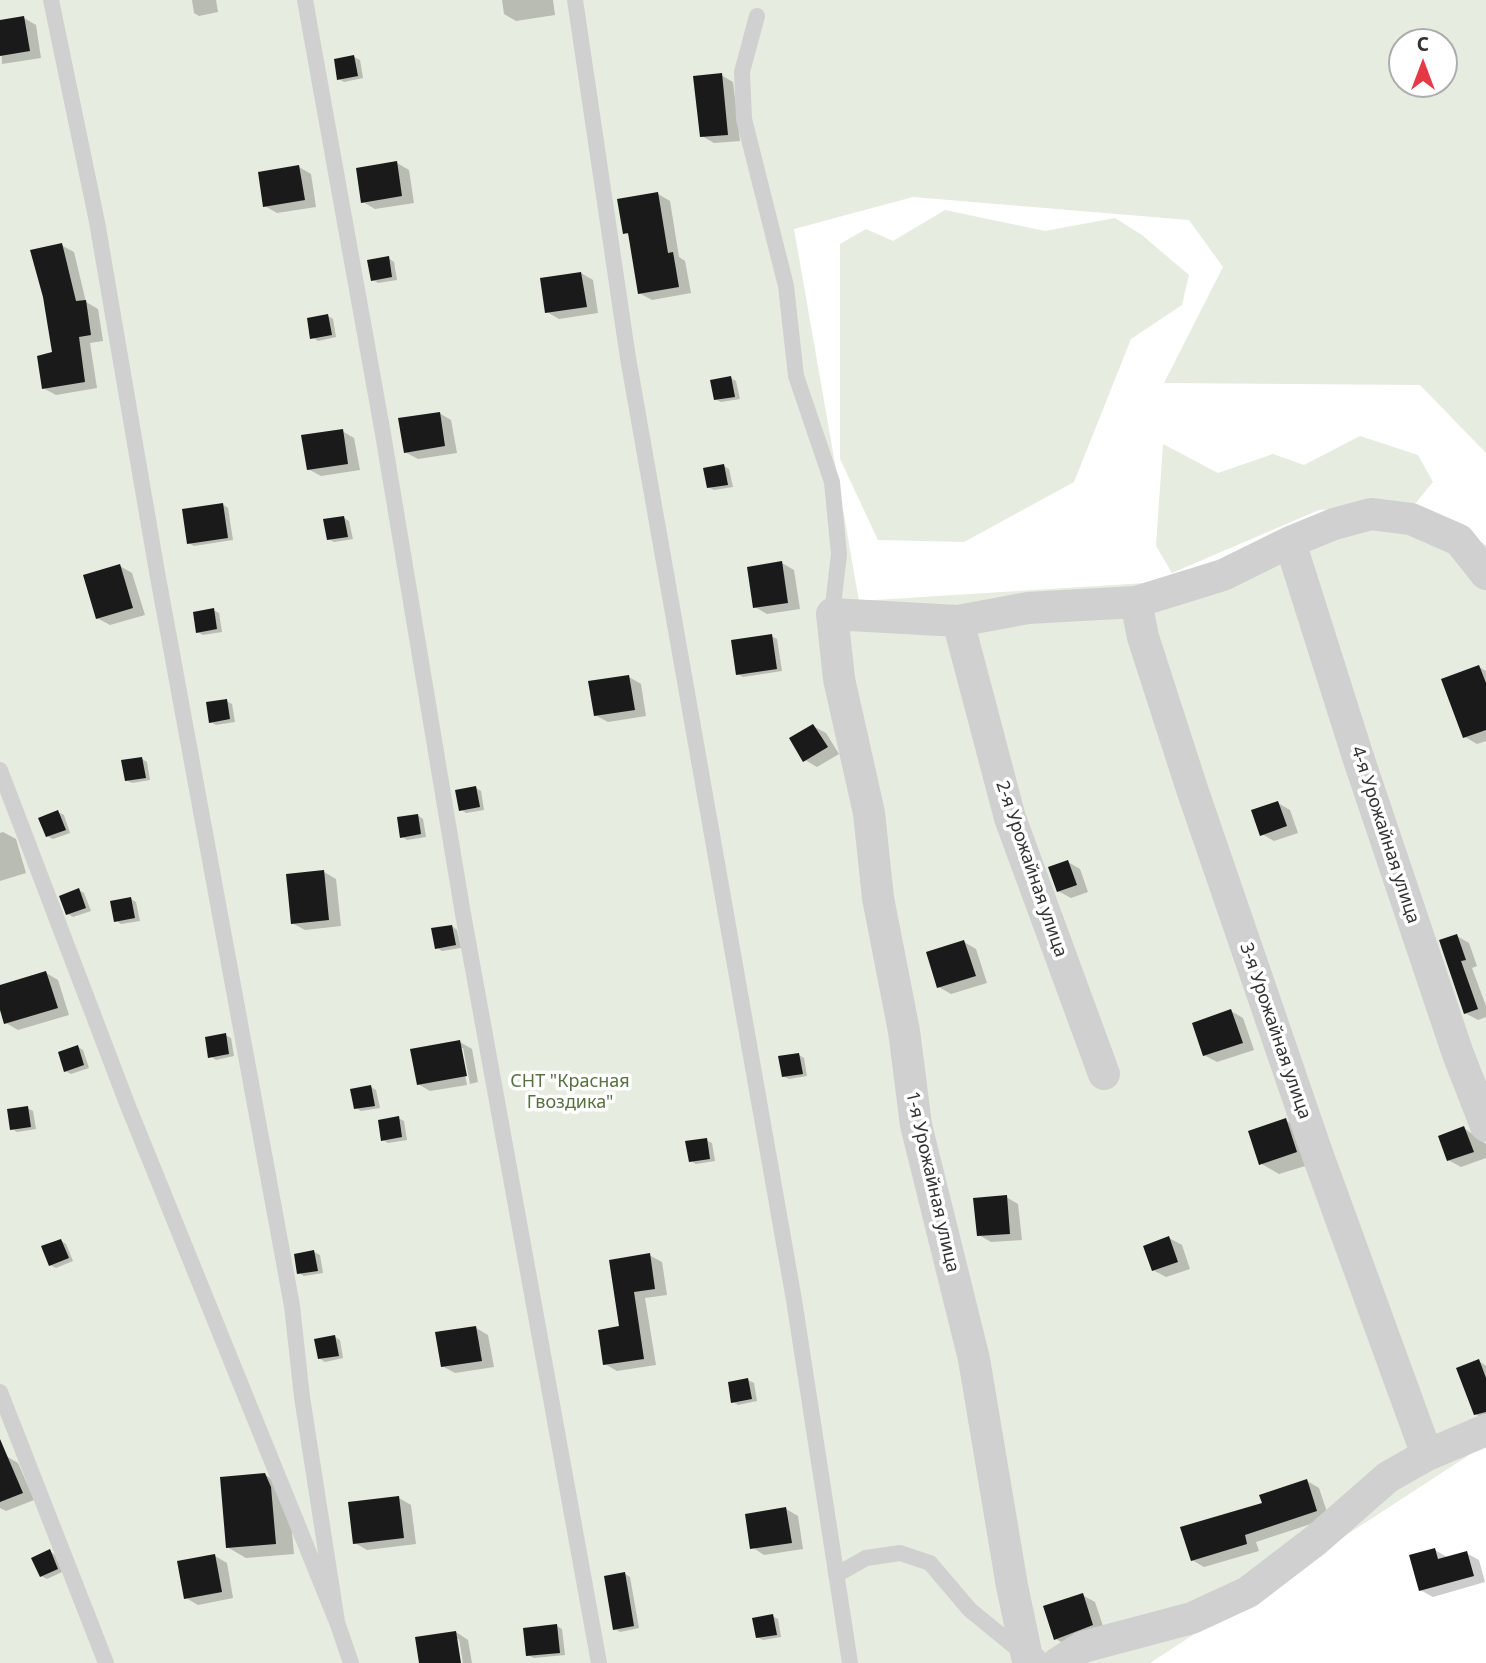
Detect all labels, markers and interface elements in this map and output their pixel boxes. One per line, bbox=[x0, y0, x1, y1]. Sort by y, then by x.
north arrow bbox=[1388, 28, 1458, 98]
text: С bbox=[1417, 31, 1429, 57]
street label: 4-я Урожайная улица bbox=[1346, 744, 1424, 926]
street label: 2-я Урожайная улица bbox=[991, 778, 1071, 960]
street label: 3-я Урожайная улица bbox=[1235, 940, 1315, 1122]
park label: СНТ "Красная Гвоздика" bbox=[510, 1071, 630, 1114]
street label: 1-я Урожайная улица bbox=[901, 1089, 963, 1275]

